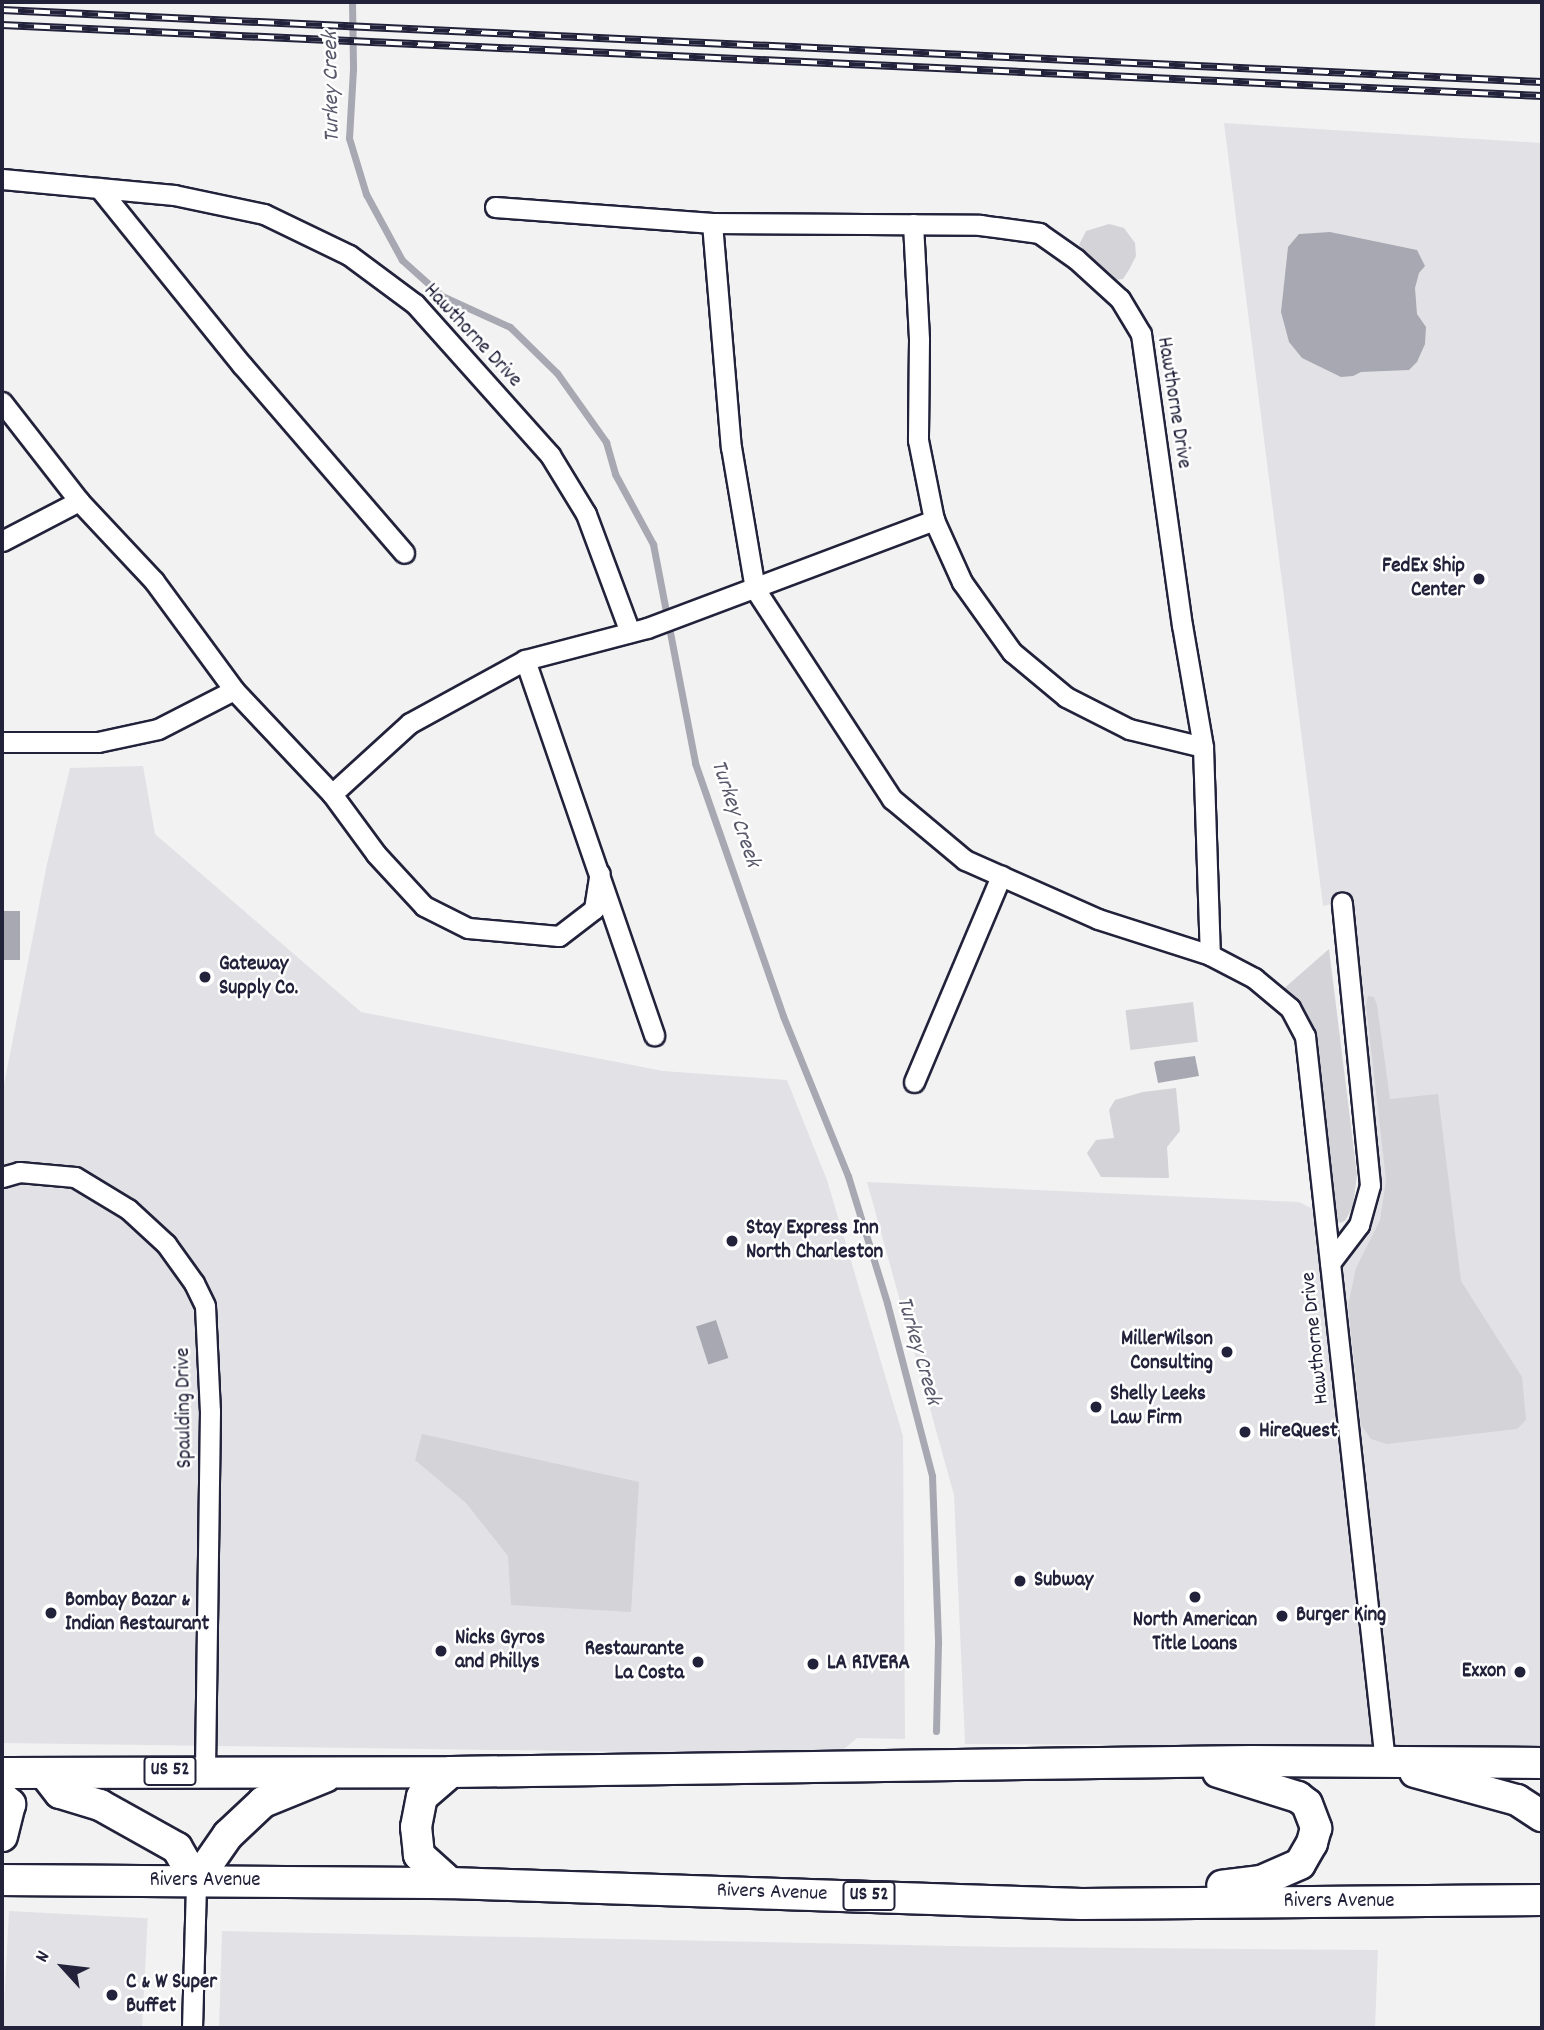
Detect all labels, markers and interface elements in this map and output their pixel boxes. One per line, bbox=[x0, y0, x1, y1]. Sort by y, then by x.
water label: Turkey Creek bbox=[318, 31, 348, 143]
street label: Hawthorne Drive bbox=[417, 279, 527, 393]
street label: Hawthorne Drive bbox=[1150, 335, 1196, 471]
place label: FedEx Ship Center bbox=[1382, 554, 1465, 604]
marker: FedEx Ship Center bbox=[1471, 571, 1487, 587]
water label: Turkey Creek bbox=[703, 757, 765, 871]
place label: Gateway Supply Co. bbox=[219, 952, 298, 1002]
marker: Gateway Supply Co. bbox=[197, 969, 213, 985]
place label: Stay Express Inn North Charleston bbox=[746, 1216, 883, 1266]
marker: Stay Express Inn North Charleston bbox=[724, 1233, 740, 1249]
street label: Hawthorne Drive bbox=[1297, 1271, 1335, 1405]
water label: Turkey Creek bbox=[888, 1294, 946, 1408]
place label: MillerWilson Consulting bbox=[1121, 1327, 1213, 1377]
marker: MillerWilson Consulting bbox=[1219, 1344, 1235, 1360]
street label: Spaulding Drive bbox=[171, 1347, 199, 1469]
place label: Shelly Leeks Law Firm bbox=[1110, 1382, 1206, 1432]
marker: Shelly Leeks Law Firm bbox=[1088, 1399, 1104, 1415]
place label: HireQuest bbox=[1259, 1419, 1338, 1445]
marker: HireQuest bbox=[1237, 1424, 1253, 1440]
place label: Subway bbox=[1034, 1568, 1093, 1594]
marker: Subway bbox=[1012, 1573, 1028, 1589]
place label: Bombay Bazar & Indian Restaurant bbox=[65, 1588, 209, 1638]
marker: North American Title Loans bbox=[1187, 1589, 1203, 1605]
place label: Burger King bbox=[1296, 1603, 1386, 1629]
marker: Bombay Bazar & Indian Restaurant bbox=[43, 1605, 59, 1621]
place label: North American Title Loans bbox=[1133, 1608, 1257, 1658]
marker: Burger King bbox=[1274, 1608, 1290, 1624]
place label: Nicks Gyros and Phillys bbox=[455, 1626, 545, 1676]
place label: Restaurante La Costa bbox=[585, 1637, 684, 1687]
marker: Nicks Gyros and Phillys bbox=[433, 1643, 449, 1659]
place label: LA RIVERA bbox=[827, 1651, 910, 1677]
marker: Restaurante La Costa bbox=[690, 1654, 706, 1670]
marker: LA RIVERA bbox=[805, 1656, 821, 1672]
place label: Exxon bbox=[1462, 1659, 1506, 1685]
marker: Exxon bbox=[1512, 1664, 1528, 1680]
road number: US 52 bbox=[142, 1756, 198, 1786]
street label: Rivers Avenue bbox=[150, 1868, 260, 1894]
street label: Rivers Avenue bbox=[716, 1878, 828, 1908]
road number: US 52 bbox=[841, 1880, 897, 1912]
street label: Rivers Avenue bbox=[1284, 1889, 1394, 1915]
north arrow bbox=[28, 1932, 98, 2002]
text: N bbox=[30, 1947, 58, 1968]
place label: C & W Super Buffet bbox=[126, 1970, 217, 2020]
marker: C & W Super Buffet bbox=[104, 1987, 120, 2003]

